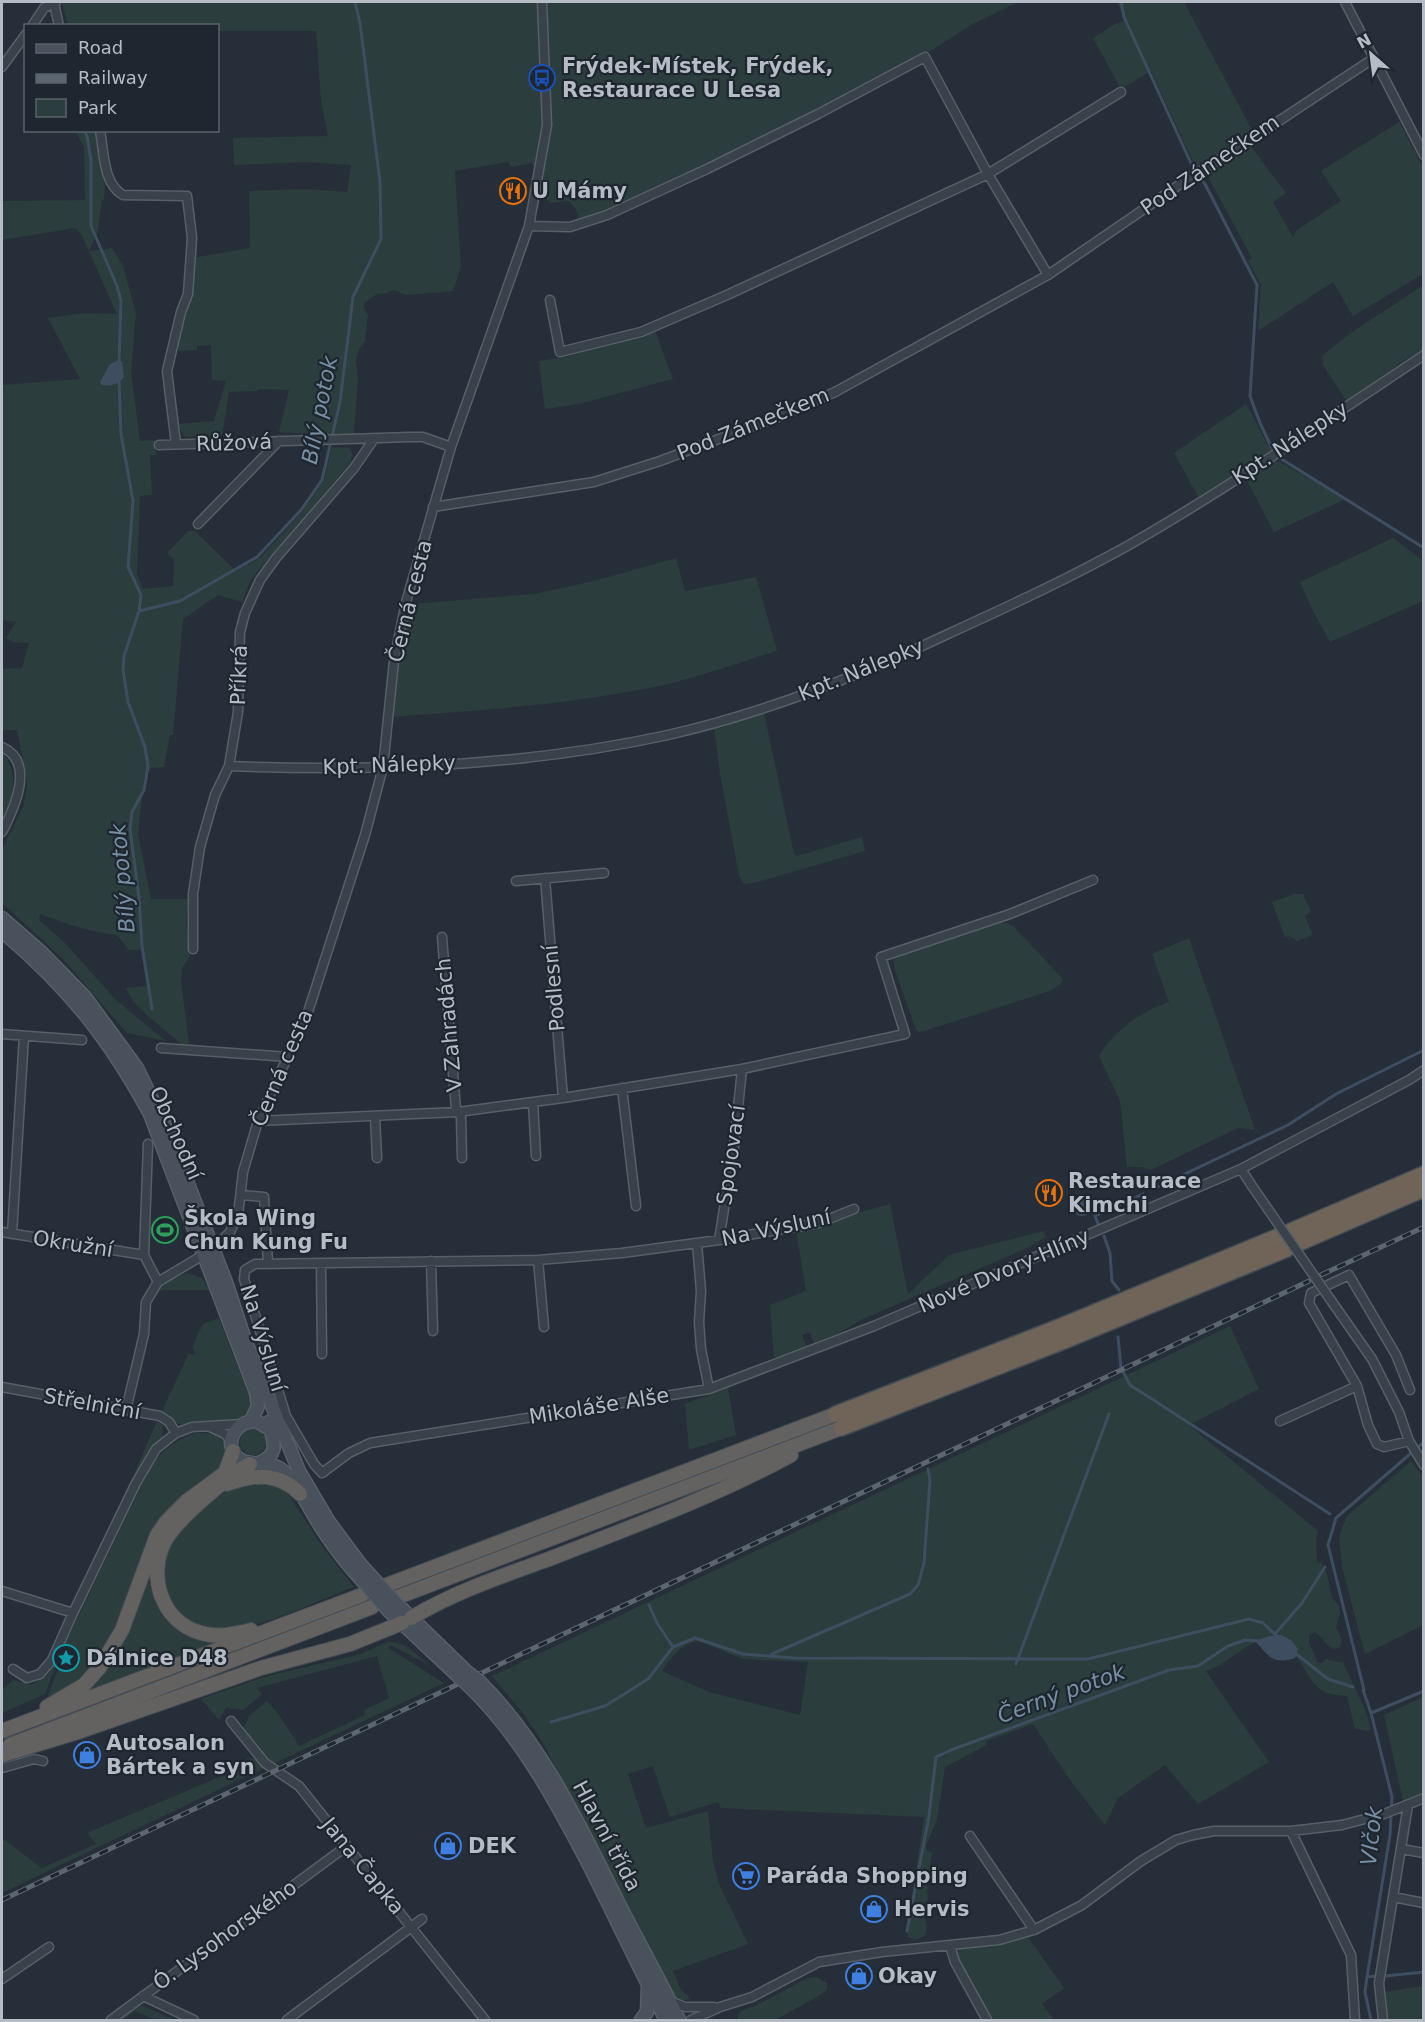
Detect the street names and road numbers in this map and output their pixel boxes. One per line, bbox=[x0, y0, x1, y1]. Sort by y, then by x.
street label: Pod Zámečkem bbox=[1136, 110, 1284, 220]
street label: Pod Zámečkem bbox=[674, 383, 832, 465]
street label: Kpt. Nálepky bbox=[1228, 397, 1352, 489]
street label: Růžová bbox=[196, 430, 272, 456]
street label: Černá cesta bbox=[382, 537, 437, 665]
street label: Kpt. Nálepky bbox=[795, 634, 927, 706]
street label: Příkrá bbox=[226, 644, 252, 706]
street label: Kpt. Nálepky bbox=[322, 751, 456, 779]
street label: Podlesní bbox=[538, 942, 570, 1032]
street label: V Zahradách bbox=[431, 957, 467, 1093]
street label: Černá cesta bbox=[246, 1005, 318, 1130]
street label: Obchodní bbox=[145, 1082, 208, 1185]
street label: Spojovací bbox=[712, 1102, 750, 1207]
street label: Na Výsluní bbox=[719, 1205, 834, 1251]
street label: Nové Dvory-Hlíny bbox=[915, 1224, 1093, 1318]
street label: Okružní bbox=[31, 1226, 116, 1262]
street label: Na Výsluní bbox=[235, 1282, 291, 1396]
street label: Mikoláše Alše bbox=[527, 1383, 671, 1429]
street label: Střelniční bbox=[41, 1384, 144, 1425]
street label: Hlavní třída bbox=[568, 1777, 646, 1895]
street label: Jana Čapka bbox=[315, 1811, 410, 1919]
street label: Ó. Lysohorského bbox=[148, 1874, 301, 1995]

